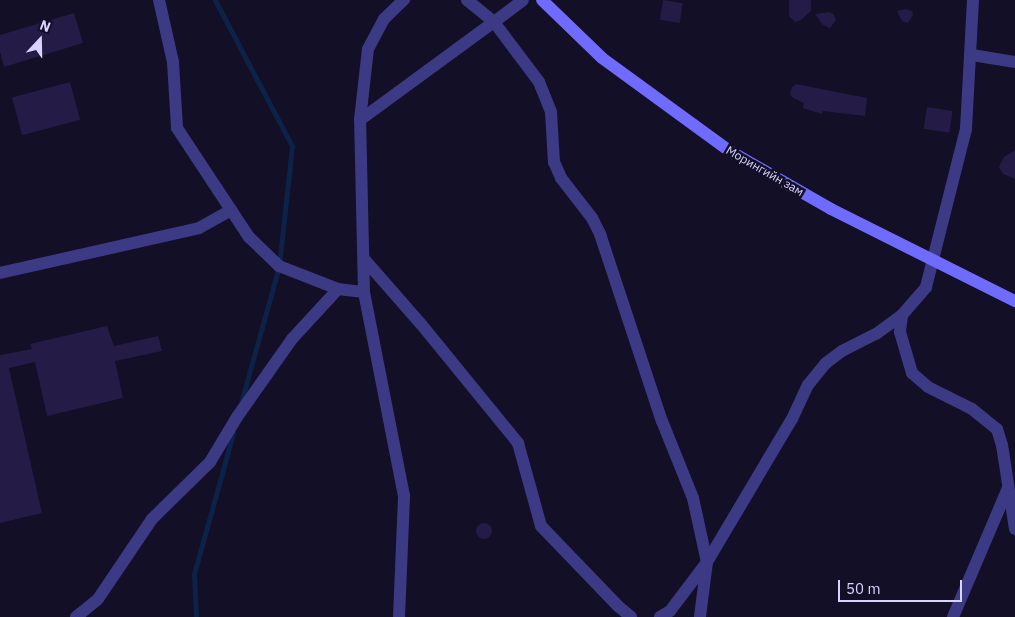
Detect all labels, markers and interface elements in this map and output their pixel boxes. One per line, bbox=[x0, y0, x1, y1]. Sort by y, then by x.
north arrow bbox=[15, 15, 65, 65]
text: N bbox=[37, 16, 53, 36]
street label: Морингийн зам bbox=[724, 143, 806, 199]
scale bar bbox=[840, 570, 964, 602]
text: 50 m bbox=[846, 579, 881, 598]

